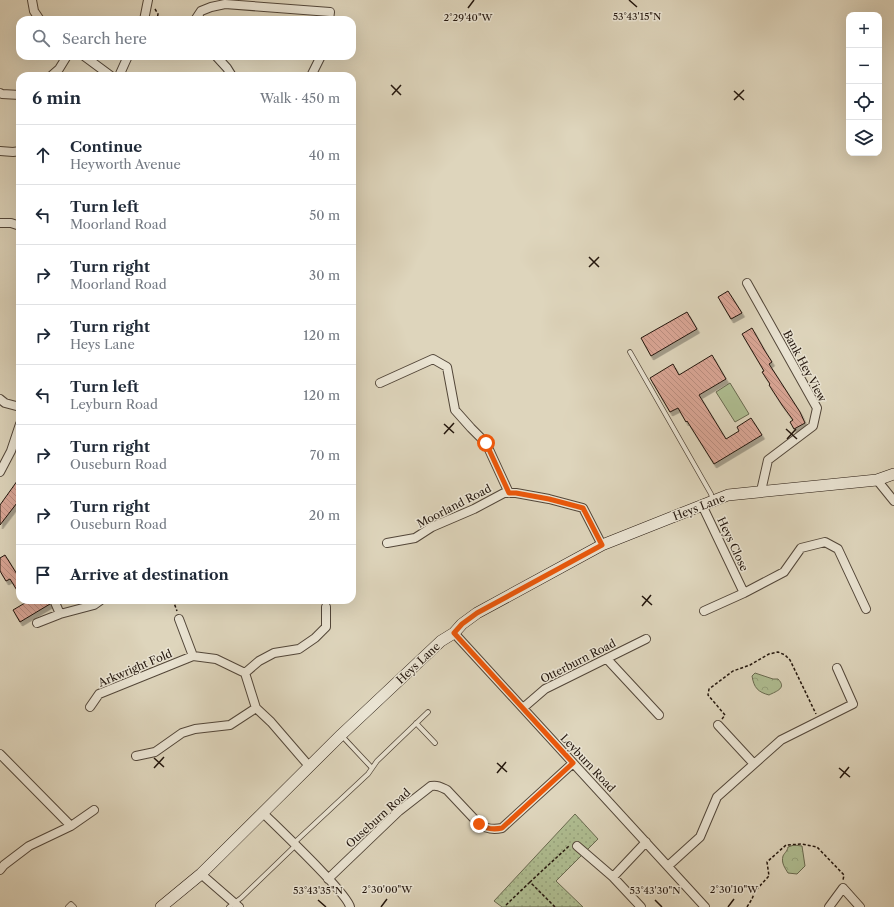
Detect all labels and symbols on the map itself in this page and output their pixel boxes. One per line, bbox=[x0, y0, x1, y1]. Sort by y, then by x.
text: 53°43'15"N bbox=[613, 10, 661, 23]
text: 2°29'40"W bbox=[443, 11, 494, 24]
street label: Bank Hey View bbox=[780, 328, 830, 405]
route start bbox=[477, 434, 495, 452]
street label: Moorland Road bbox=[414, 481, 494, 531]
street label: Heys Lane bbox=[671, 491, 727, 523]
street label: Heys Close bbox=[714, 515, 752, 573]
street label: Otterburn Road bbox=[538, 636, 618, 686]
street label: Heys Lane bbox=[393, 639, 443, 687]
street label: Arkwright Fold bbox=[95, 646, 174, 690]
street label: Leyburn Road bbox=[558, 731, 619, 795]
street label: Ouseburn Road bbox=[343, 785, 413, 851]
route end bbox=[470, 815, 488, 833]
text: 2°30'00"W bbox=[362, 883, 413, 896]
text: 2°30'10"W bbox=[710, 883, 759, 896]
text: 53°43'35"N bbox=[293, 884, 343, 897]
text: 53°43'30"N bbox=[630, 884, 680, 897]

